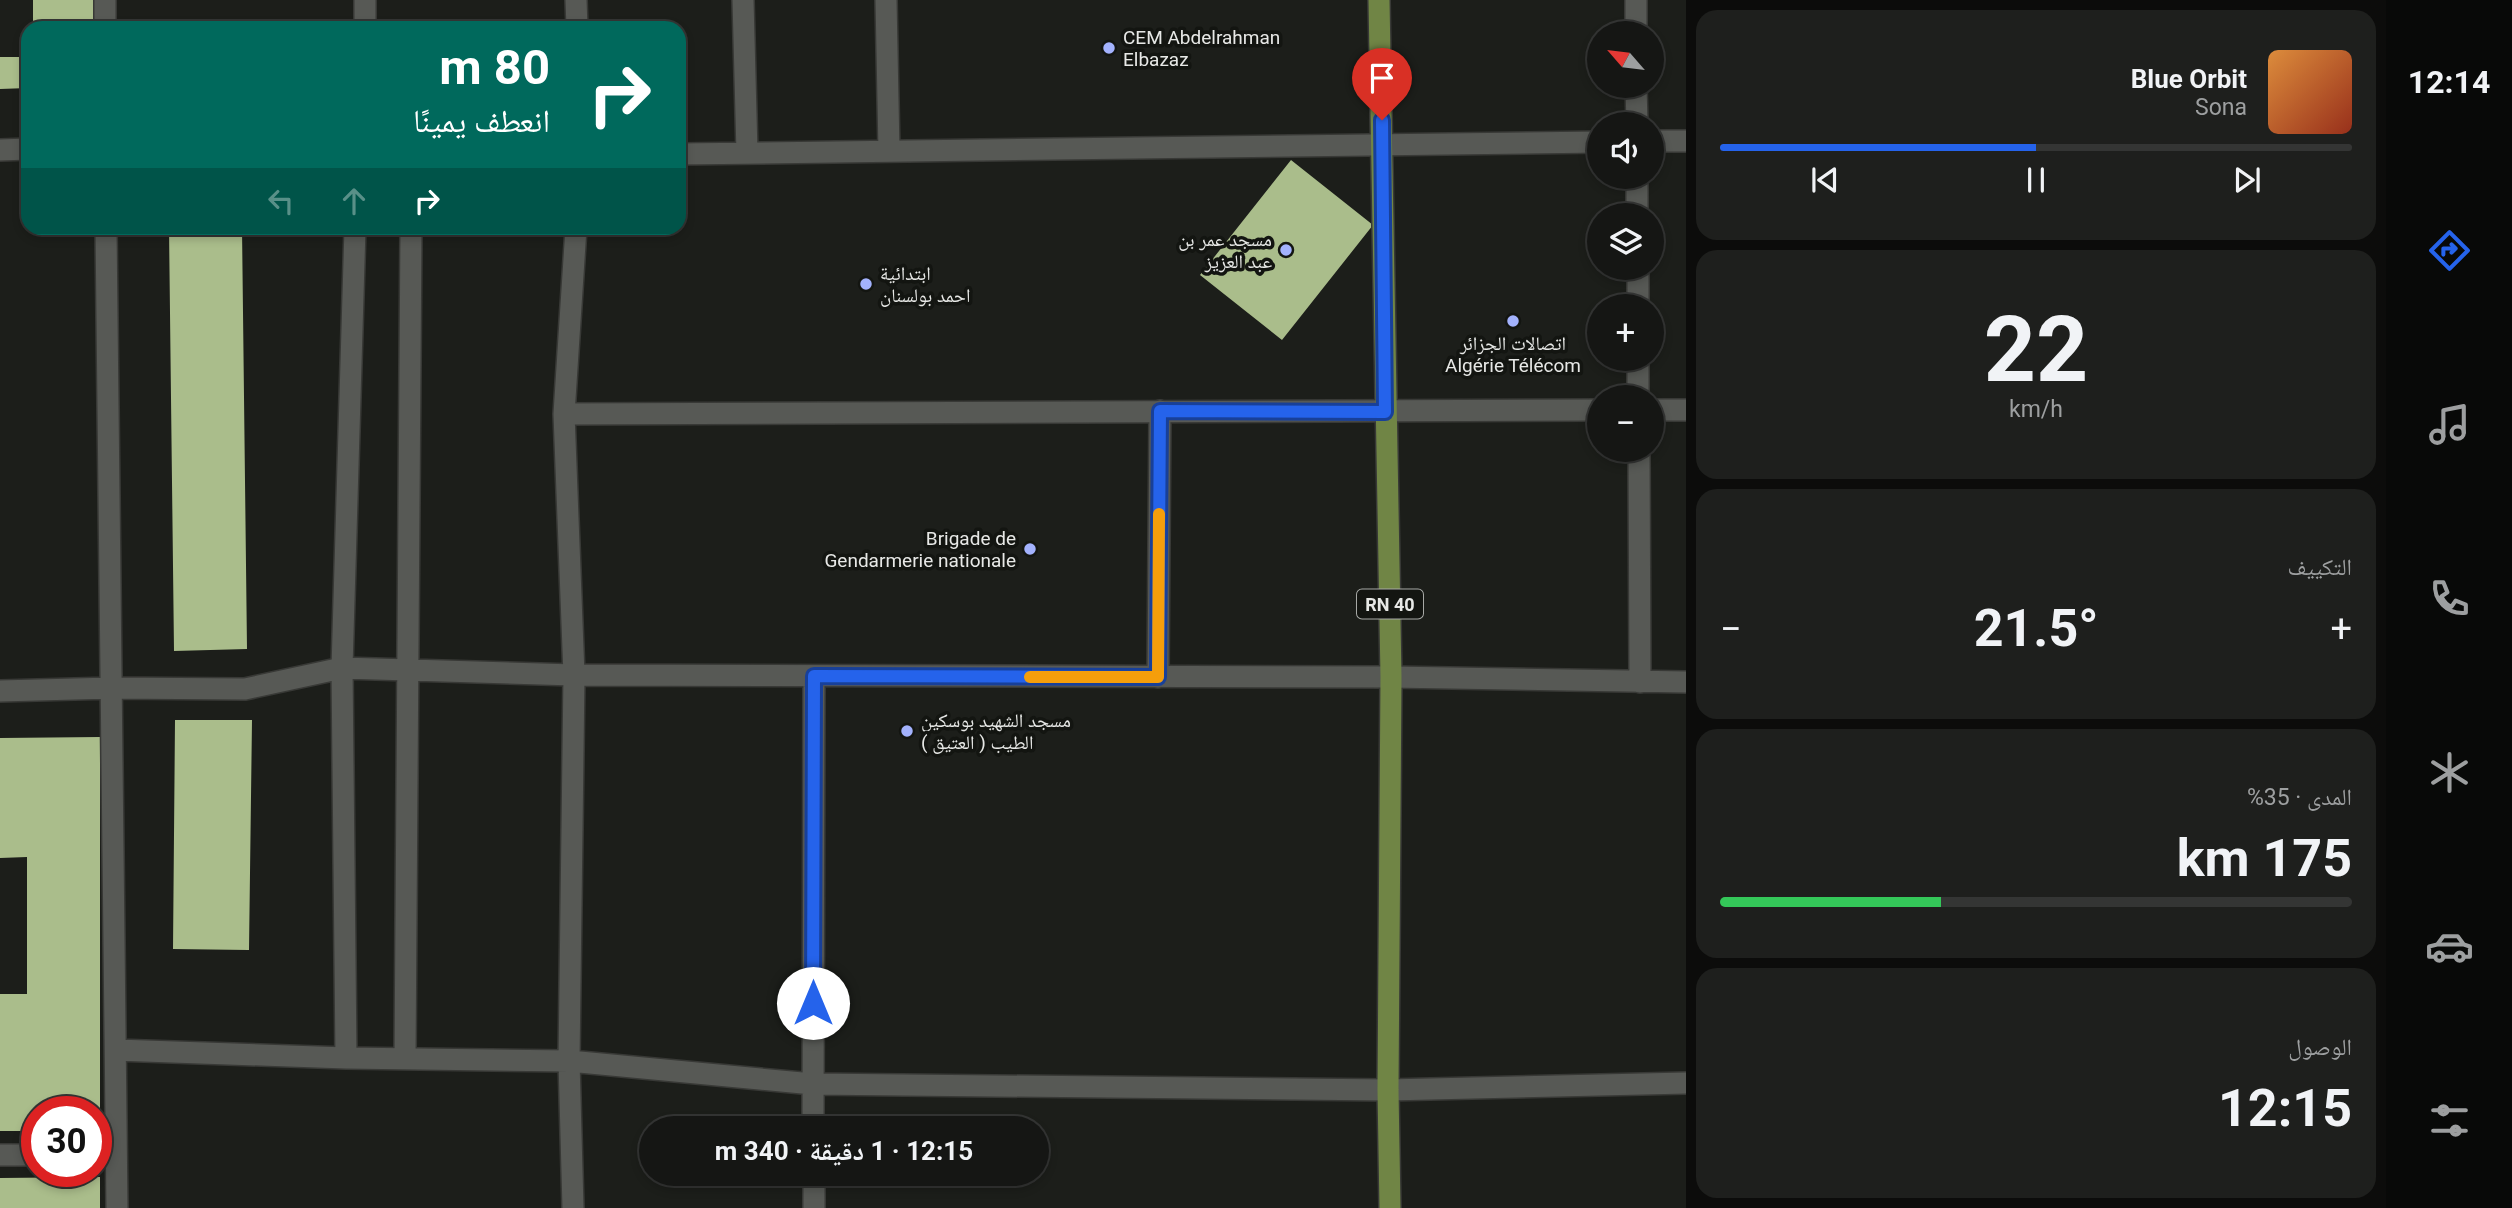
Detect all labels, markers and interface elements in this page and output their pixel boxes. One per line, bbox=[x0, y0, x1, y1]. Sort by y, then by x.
north arrow bbox=[1587, 21, 1664, 98]
map controls bbox=[1587, 21, 1664, 462]
place label: CEM Abdelrahman Elbazaz bbox=[1123, 26, 1280, 71]
text: 80 m bbox=[439, 39, 550, 96]
marker: CEM Abdelrahman Elbazaz bbox=[1101, 40, 1117, 56]
pin bbox=[1352, 48, 1412, 120]
icon: right bbox=[574, 49, 665, 140]
icon: arrive bbox=[1363, 59, 1401, 97]
text: 12:14 bbox=[2408, 63, 2490, 101]
text: Blue Orbit bbox=[2131, 64, 2247, 94]
text: Sona bbox=[2195, 94, 2247, 121]
text: انعطف يمينًا bbox=[413, 102, 550, 140]
button: sound bbox=[1587, 112, 1664, 189]
icon: previous bbox=[1806, 161, 1844, 199]
icon: pause bbox=[2017, 161, 2055, 199]
icon: next bbox=[2228, 161, 2266, 199]
icon: left bbox=[262, 182, 300, 220]
icon: ahead bbox=[335, 182, 373, 220]
icon: right bbox=[408, 182, 446, 220]
button: layers bbox=[1587, 203, 1664, 280]
icon: directions bbox=[2425, 226, 2474, 275]
place label: مسجد عمر بن عبد العزيز bbox=[1178, 228, 1272, 273]
marker: مسجد عمر بن عبد العزيز bbox=[1278, 242, 1294, 258]
place label: ابتدائية احمد بولسنان bbox=[880, 262, 970, 307]
marker: ابتدائية احمد بولسنان bbox=[858, 276, 874, 292]
button: + bbox=[1587, 294, 1664, 371]
text: 22 bbox=[1984, 297, 2088, 403]
marker: اتصالات الجزائر Algérie Télécom bbox=[1505, 313, 1521, 329]
place label: اتصالات الجزائر Algérie Télécom bbox=[1445, 332, 1581, 377]
button: − bbox=[1587, 385, 1664, 462]
text: km/h bbox=[2009, 396, 2063, 423]
icon: music bbox=[2425, 400, 2474, 449]
place label: Brigade de Gendarmerie nationale bbox=[824, 527, 1016, 572]
marker: Brigade de Gendarmerie nationale bbox=[1022, 541, 1038, 557]
text: التكييف bbox=[2287, 554, 2352, 581]
icon: phone bbox=[2425, 574, 2474, 623]
road number: RN 40 bbox=[1357, 590, 1423, 618]
text: 21.5° bbox=[1974, 598, 2099, 659]
text: − bbox=[1720, 607, 1742, 651]
text: + bbox=[2330, 607, 2352, 651]
place label: مسجد الشهيد بوسكين الطيب ( العتيق ) bbox=[921, 709, 1071, 754]
marker: مسجد الشهيد بوسكين الطيب ( العتيق ) bbox=[899, 723, 915, 739]
icon: climate bbox=[2425, 748, 2474, 797]
text: المدى · 35% bbox=[2247, 784, 2352, 811]
text: 175 km bbox=[2177, 828, 2352, 889]
icon: car bbox=[2425, 922, 2474, 971]
position arrow bbox=[776, 966, 850, 1040]
text: الوصول bbox=[2288, 1034, 2352, 1061]
text: 12:15 bbox=[2218, 1078, 2352, 1139]
speed limit sign: 30 bbox=[21, 1096, 112, 1187]
icon: filters bbox=[2425, 1096, 2474, 1145]
text: 12:15 · 1 دقيقة · 340 m bbox=[715, 1136, 973, 1166]

